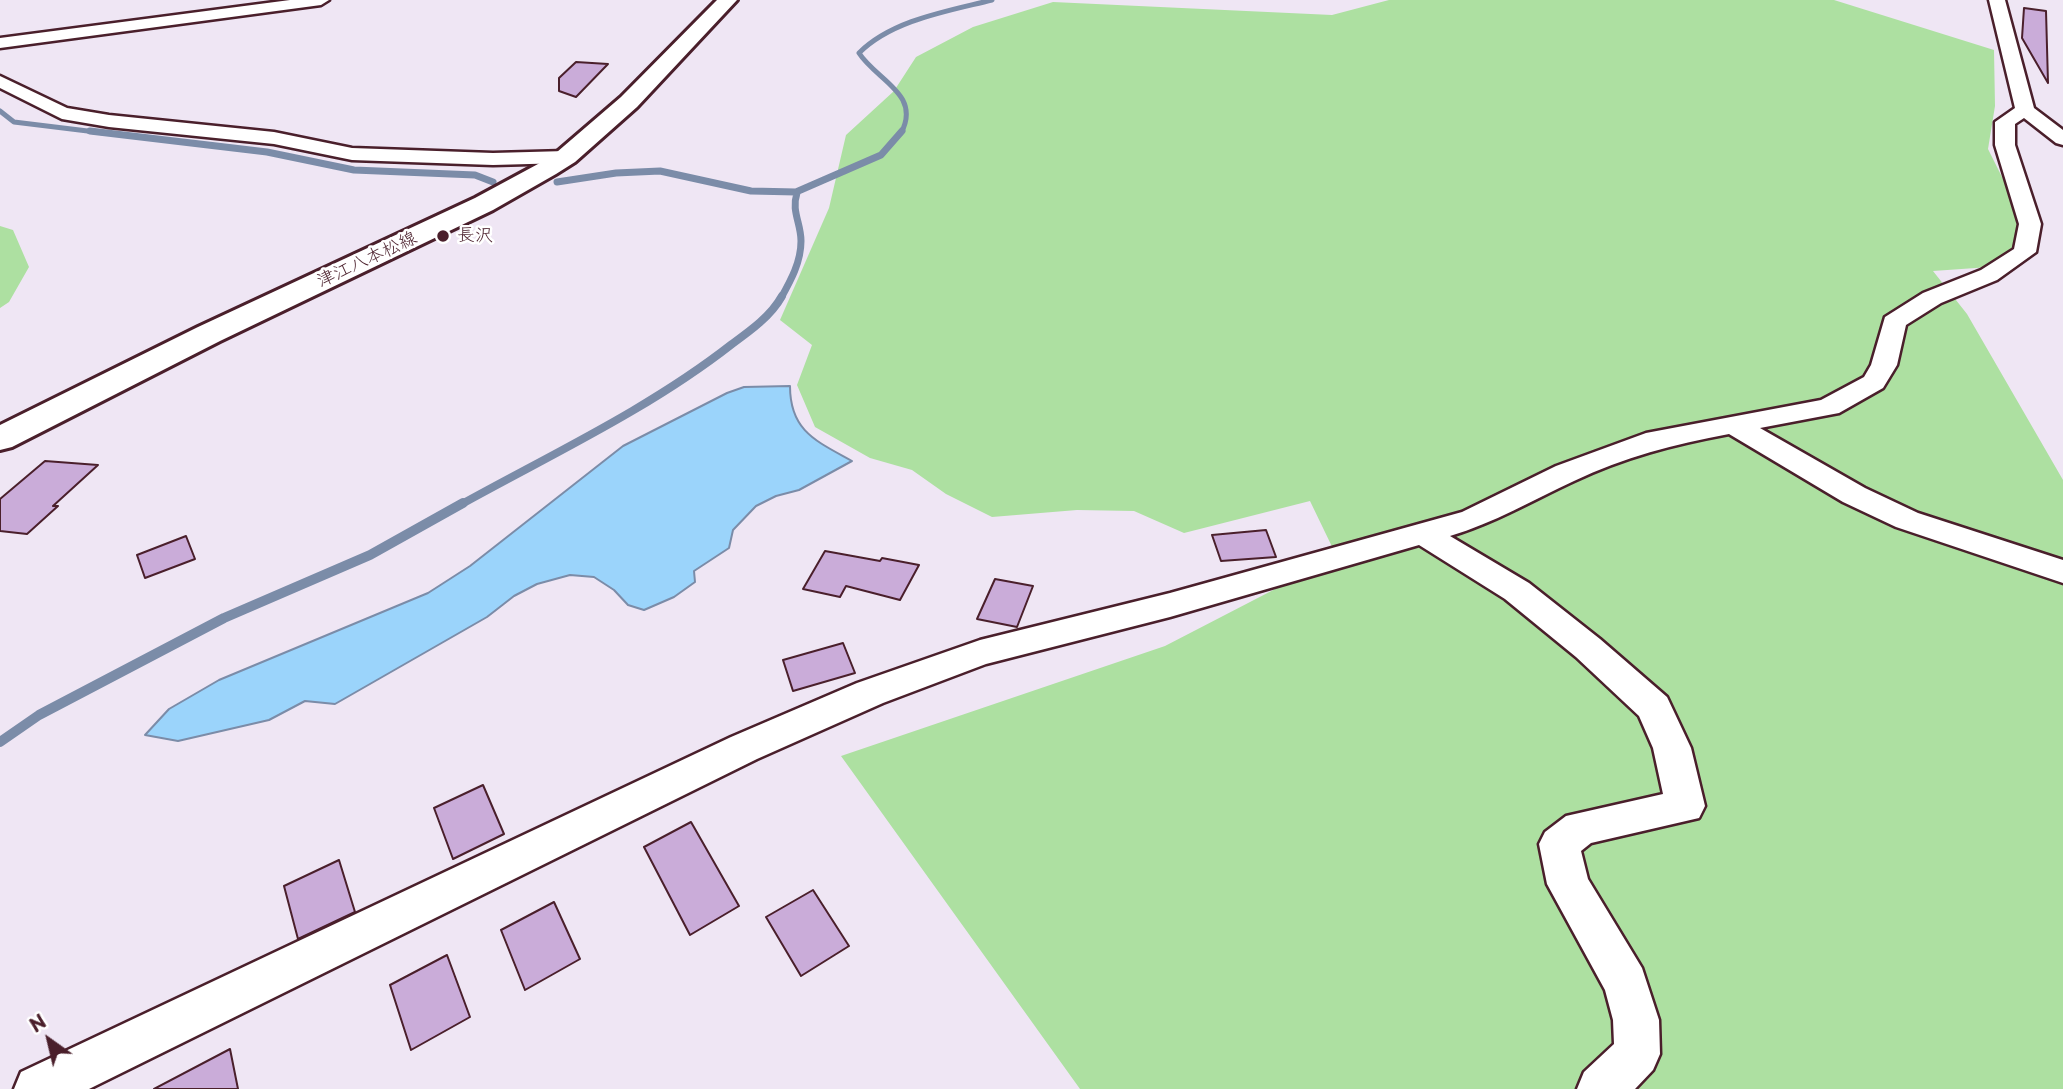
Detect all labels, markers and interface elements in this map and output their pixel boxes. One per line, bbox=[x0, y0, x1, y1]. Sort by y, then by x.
place label: 長沢 bbox=[457, 225, 493, 247]
street label: 津江八本松線 bbox=[313, 227, 421, 293]
marker: 長沢 bbox=[435, 228, 451, 244]
north arrow bbox=[14, 1005, 84, 1075]
text: N bbox=[23, 1007, 51, 1038]

